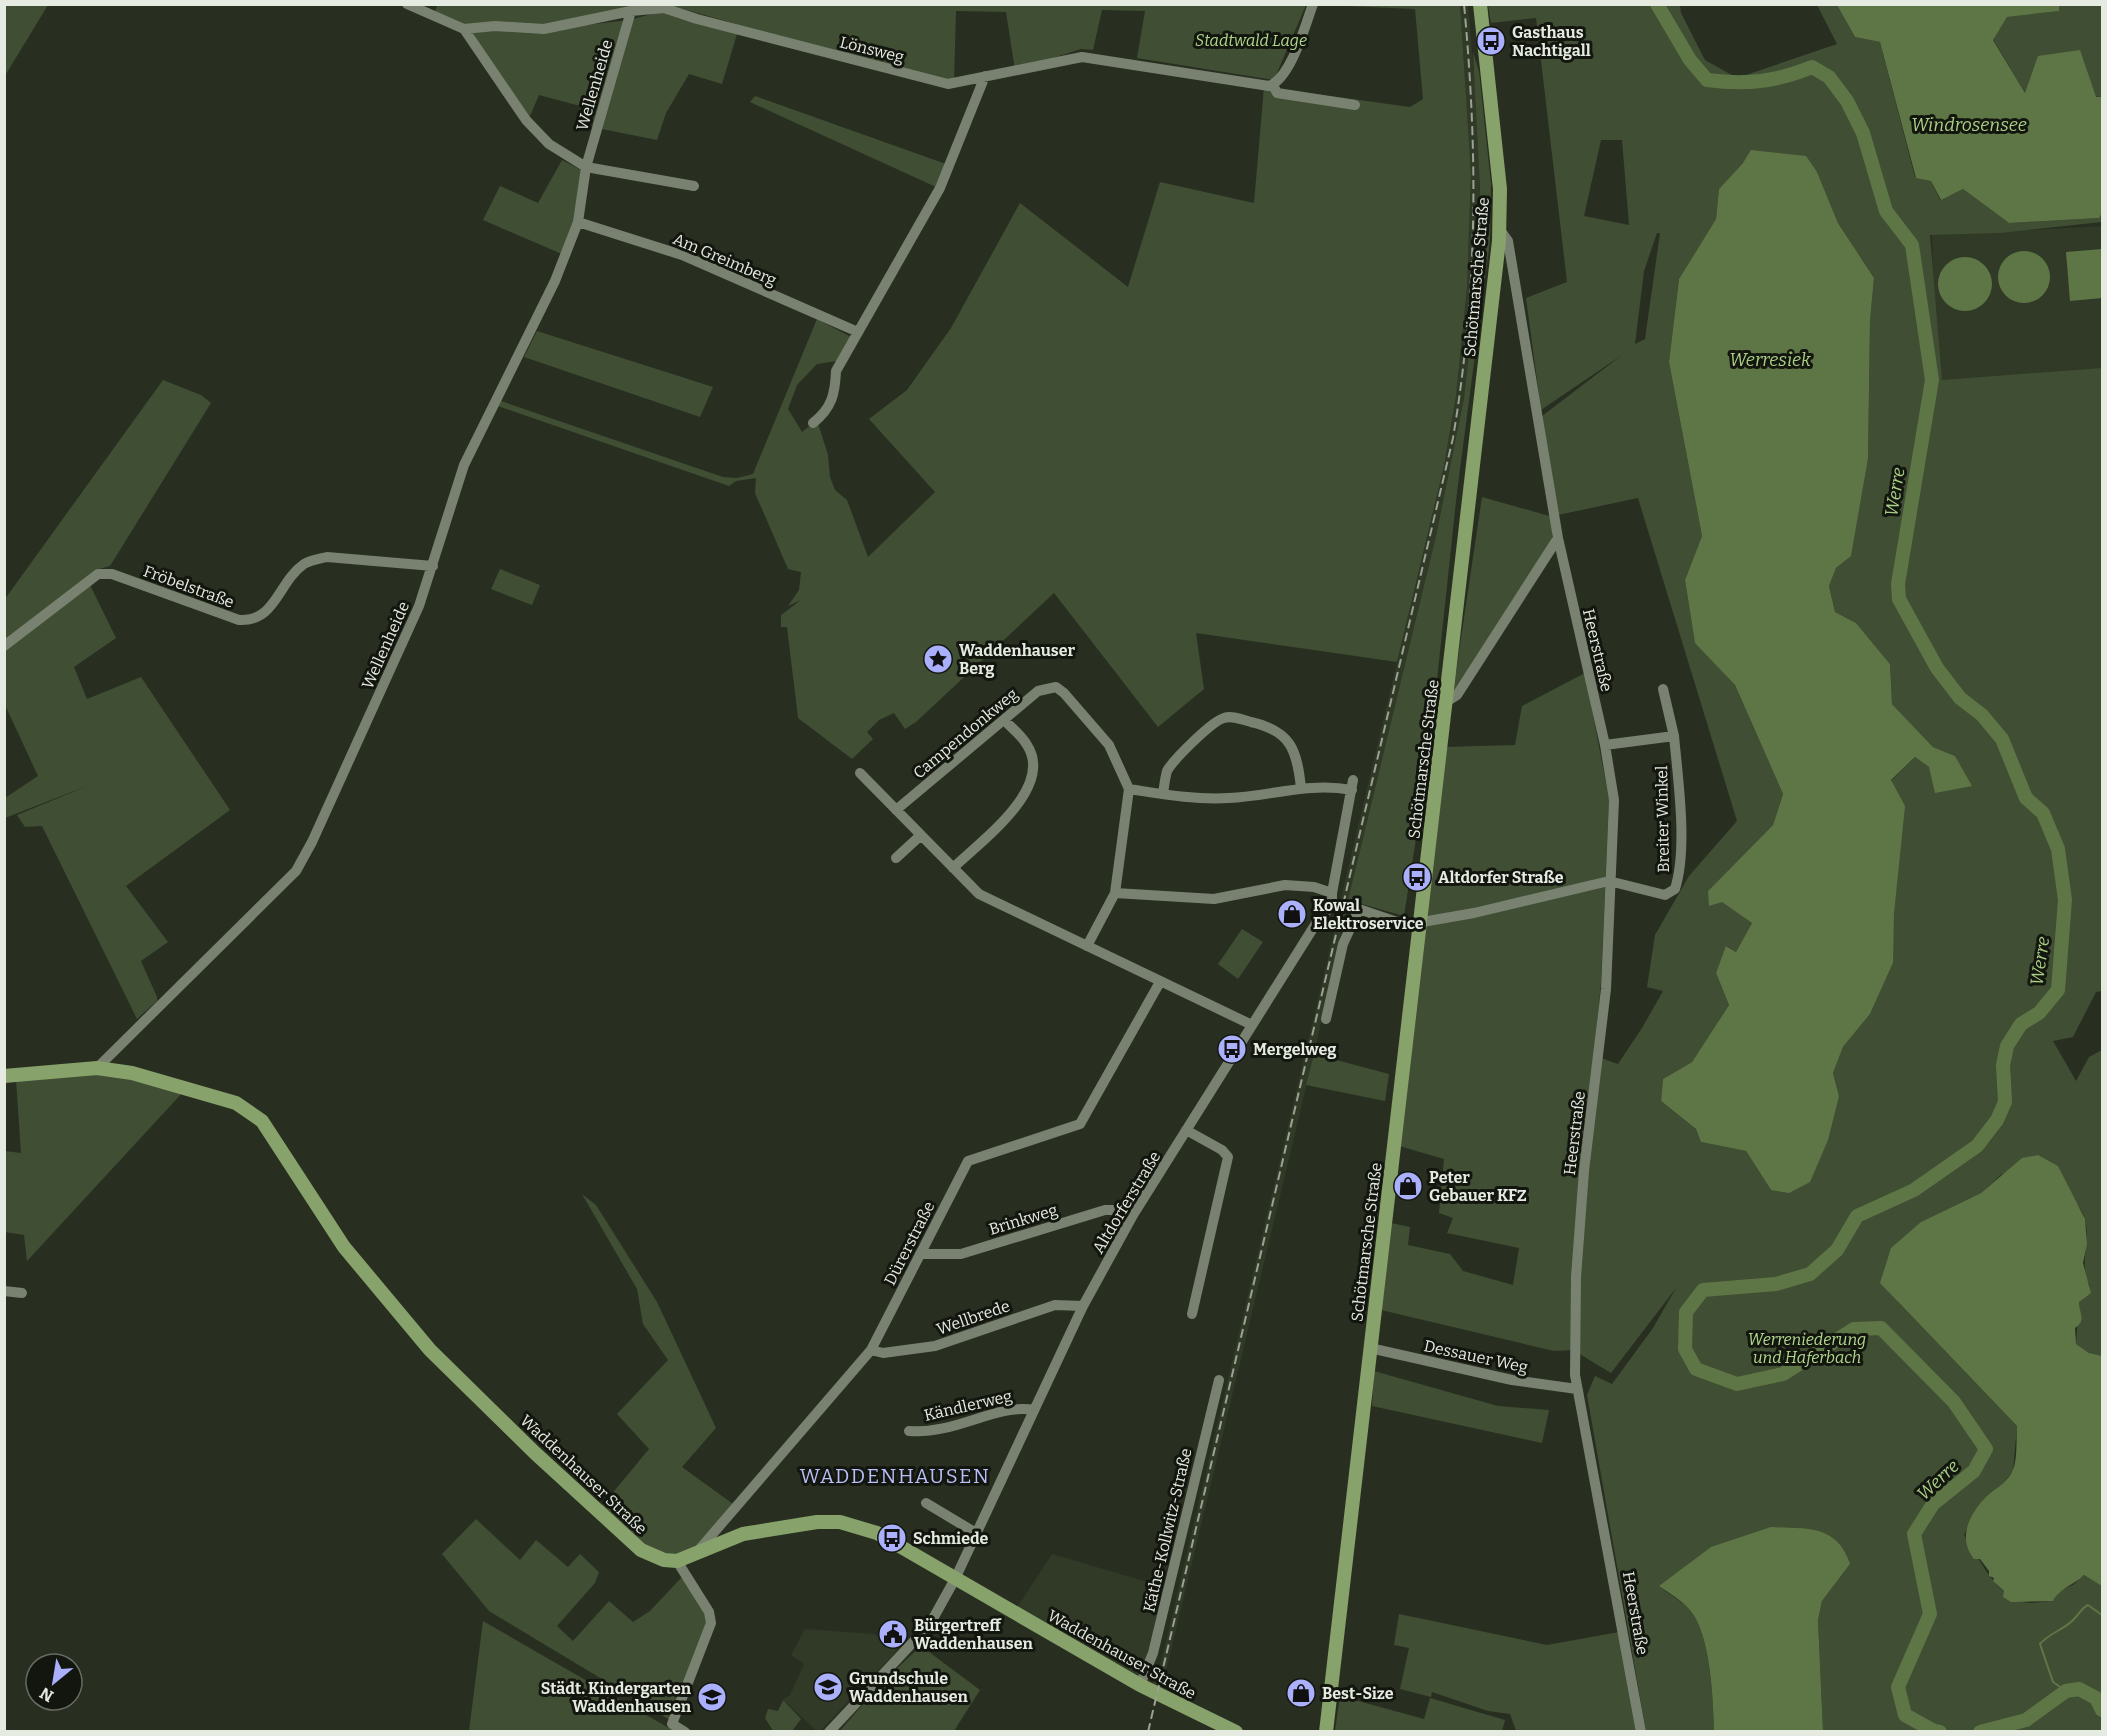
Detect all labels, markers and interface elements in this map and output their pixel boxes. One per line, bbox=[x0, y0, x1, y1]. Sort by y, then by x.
place label: Gasthaus Nachtigall bbox=[1512, 23, 1591, 60]
bus stop icon: Gasthaus Nachtigall bbox=[1475, 25, 1507, 57]
park label: Stadtwald Lage bbox=[1195, 31, 1307, 50]
street label: Lönsweg bbox=[838, 32, 906, 67]
street label: Wellenheide bbox=[572, 37, 617, 133]
water label: Windrosensee bbox=[1911, 114, 2027, 136]
street label: Schötmarsche Straße bbox=[1460, 196, 1493, 358]
street label: Am Greimberg bbox=[670, 229, 779, 290]
water label: Werresiek bbox=[1729, 349, 1811, 371]
water label: Werre bbox=[1880, 466, 1910, 518]
street label: Fröbelstraße bbox=[141, 561, 237, 612]
street label: Wellenheide bbox=[358, 599, 413, 692]
street label: Heerstraße bbox=[1579, 607, 1616, 693]
place label: Waddenhauser Berg bbox=[959, 641, 1076, 678]
place icon: Waddenhauser Berg bbox=[922, 643, 954, 675]
street label: Schötmarsche Straße bbox=[1404, 678, 1443, 840]
street label: Campendonkweg bbox=[909, 684, 1021, 783]
street label: Breiter Winkel bbox=[1652, 765, 1673, 873]
bus stop icon: Altdorfer Straße bbox=[1401, 861, 1433, 893]
place label: Altdorfer Straße bbox=[1438, 868, 1564, 887]
place label: Kowal Elektroservice bbox=[1313, 896, 1424, 933]
shop icon: Kowal Elektroservice bbox=[1276, 898, 1308, 930]
water label: Werre bbox=[2026, 935, 2054, 987]
bus stop icon: Mergelweg bbox=[1216, 1033, 1248, 1065]
place label: Mergelweg bbox=[1253, 1040, 1336, 1059]
street label: Heerstraße bbox=[1560, 1090, 1589, 1176]
street label: Altdorferstraße bbox=[1089, 1148, 1164, 1257]
street label: Schötmarsche Straße bbox=[1347, 1161, 1386, 1323]
place label: Peter Gebauer KFZ bbox=[1429, 1168, 1527, 1205]
shop icon: Peter Gebauer KFZ bbox=[1392, 1170, 1424, 1202]
street label: Dürerstraße bbox=[880, 1198, 939, 1288]
street label: Brinkweg bbox=[987, 1200, 1060, 1239]
street label: Wellbrede bbox=[934, 1296, 1012, 1339]
park label: Werreniederung und Haferbach bbox=[1748, 1330, 1866, 1367]
street label: Dessauer Weg bbox=[1422, 1336, 1530, 1377]
street label: Kändlerweg bbox=[922, 1386, 1014, 1425]
street label: Waddenhauser Straße bbox=[516, 1411, 651, 1538]
street label: Käthe-Kollwitz-Straße bbox=[1139, 1446, 1196, 1614]
water label: Werre bbox=[1912, 1455, 1964, 1505]
district label: WADDENHAUSEN bbox=[800, 1464, 990, 1488]
bus stop icon: Schmiede bbox=[876, 1522, 908, 1554]
place label: Schmiede bbox=[913, 1529, 989, 1548]
street label: Heerstraße bbox=[1619, 1570, 1652, 1656]
street label: Waddenhauser Straße bbox=[1044, 1606, 1199, 1703]
place label: Bürgertreff Waddenhausen bbox=[914, 1616, 1034, 1653]
public building icon: Bürgertreff Waddenhausen bbox=[877, 1618, 909, 1650]
north arrow bbox=[24, 1652, 84, 1712]
place label: Grundschule Waddenhausen bbox=[849, 1669, 969, 1706]
school or university icon: Grundschule Waddenhausen bbox=[812, 1671, 844, 1703]
shop icon: Best-Size bbox=[1285, 1677, 1317, 1709]
place label: Städt. Kindergarten Waddenhausen bbox=[541, 1679, 692, 1716]
school or university icon: Städt. Kindergarten Waddenhausen bbox=[696, 1681, 728, 1713]
text: N bbox=[37, 1683, 57, 1706]
place label: Best-Size bbox=[1322, 1684, 1394, 1703]

